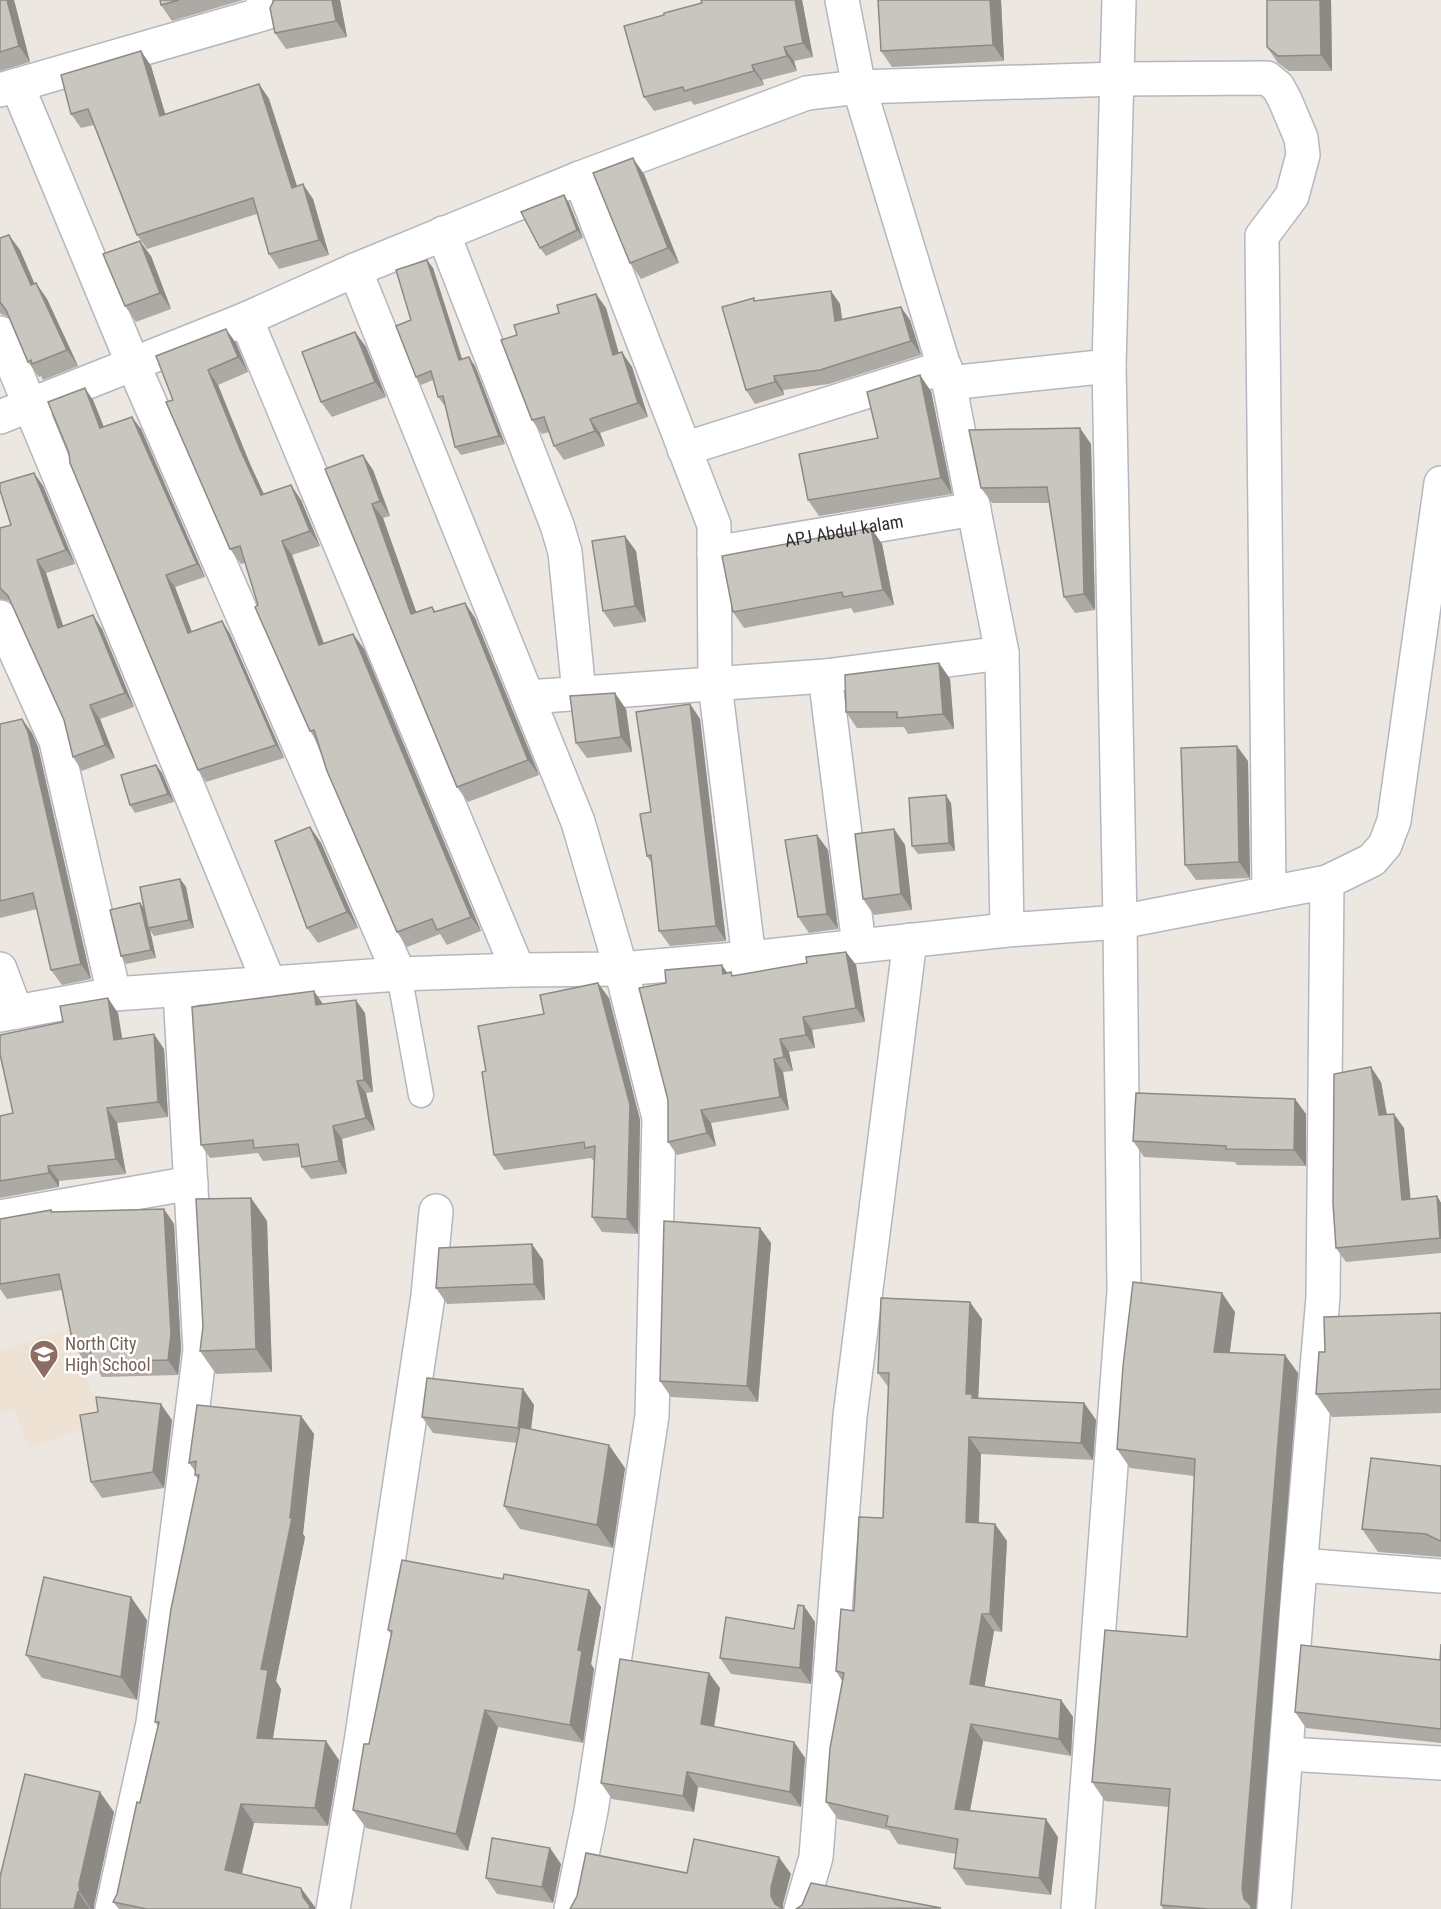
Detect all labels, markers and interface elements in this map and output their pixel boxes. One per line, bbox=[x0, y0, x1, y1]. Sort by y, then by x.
street label: APJ Abdul kalam bbox=[783, 510, 905, 551]
place label: North City High School bbox=[65, 1333, 151, 1375]
school or university icon: North City High School bbox=[28, 1338, 60, 1380]

